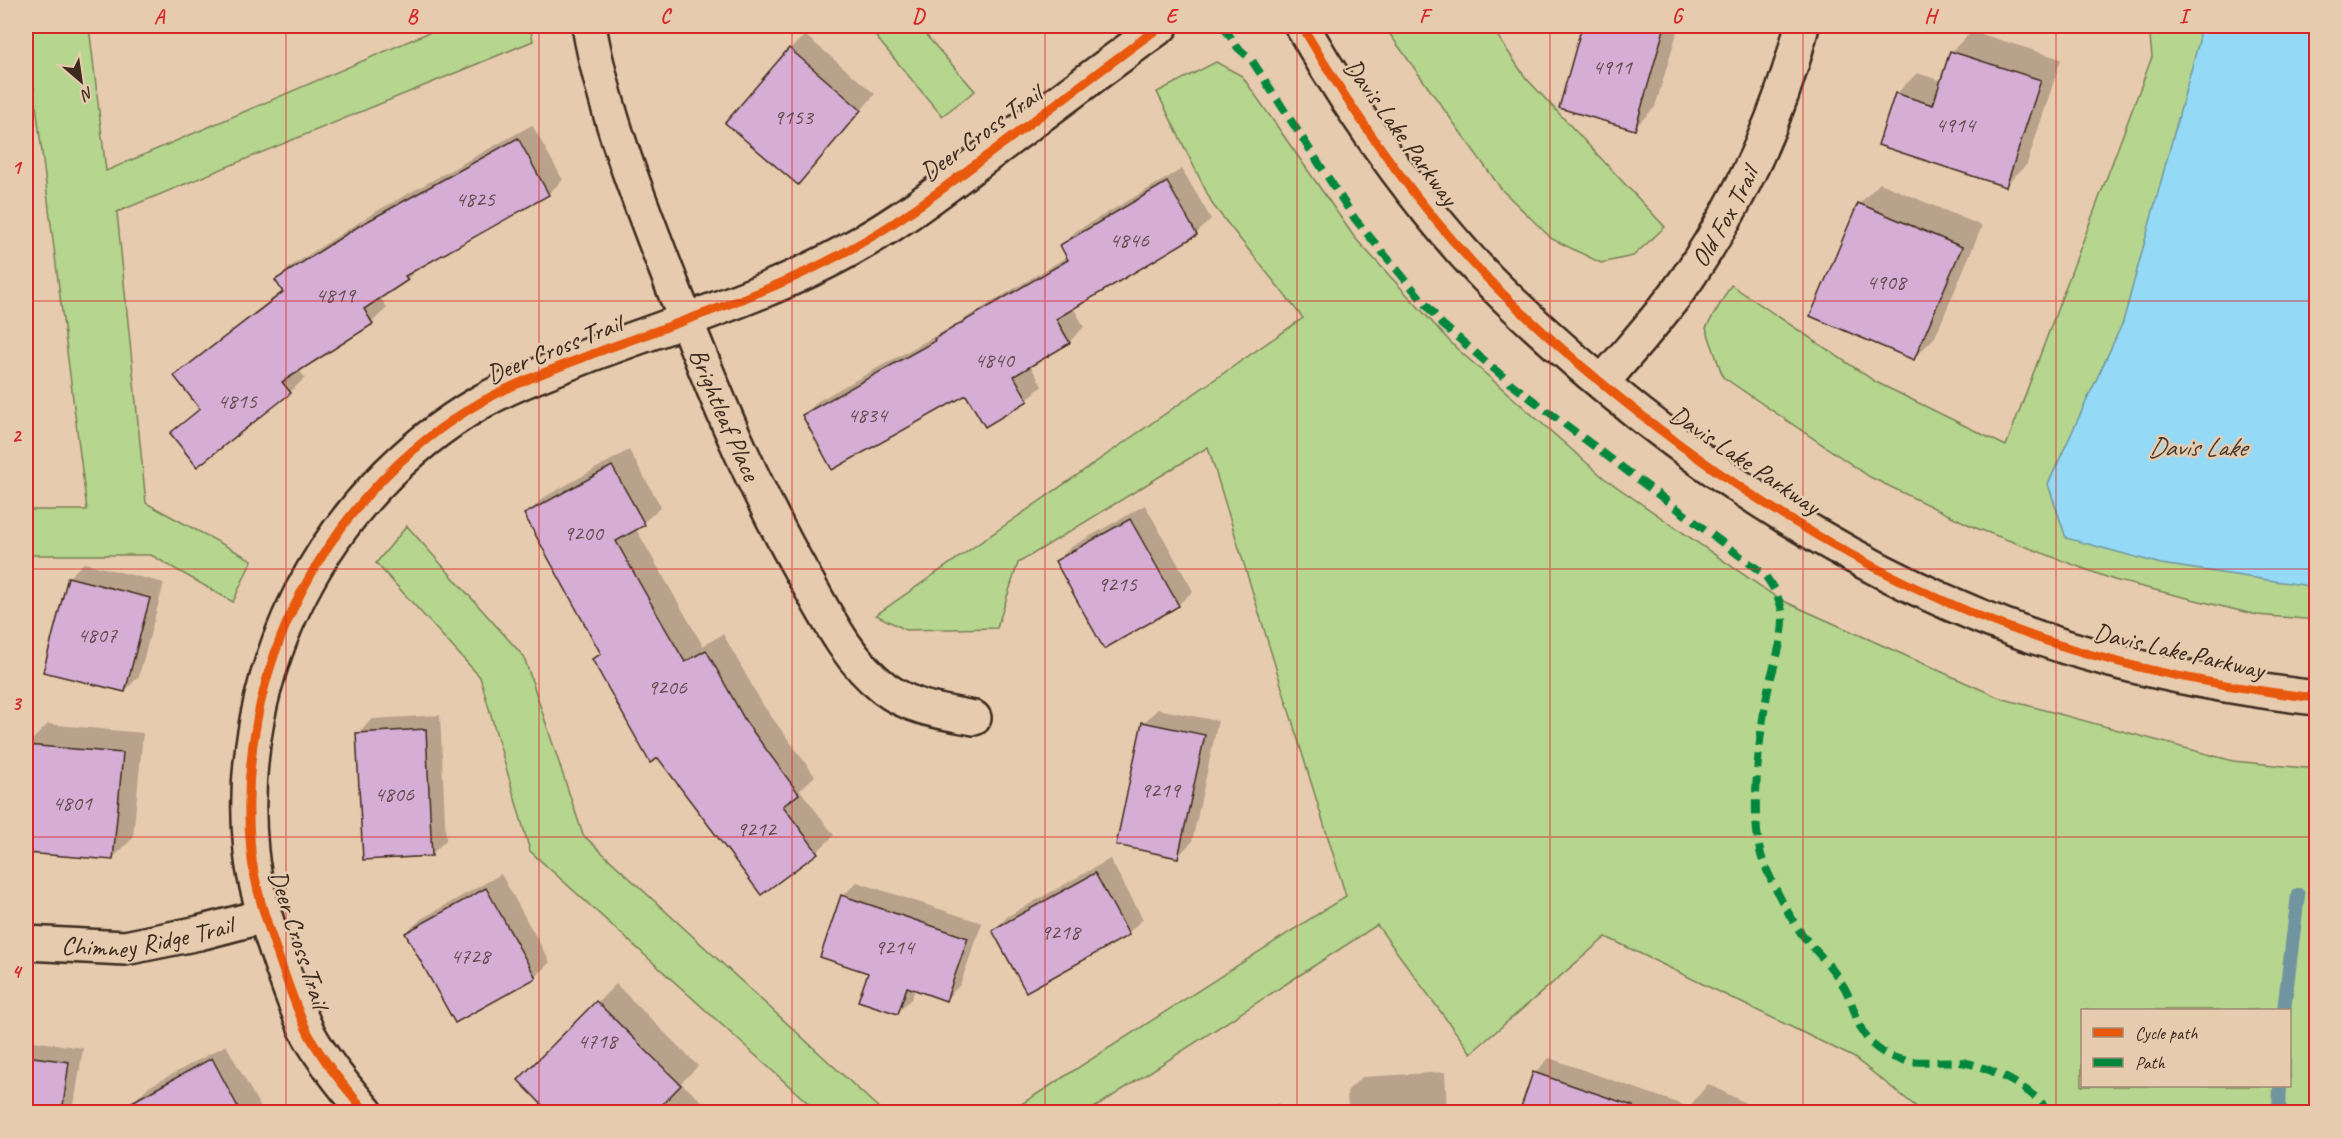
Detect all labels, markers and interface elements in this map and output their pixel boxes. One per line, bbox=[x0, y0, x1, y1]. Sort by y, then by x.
text: A bbox=[154, 4, 166, 29]
text: B bbox=[407, 4, 419, 29]
text: C bbox=[660, 4, 672, 29]
text: D bbox=[912, 4, 926, 29]
text: E bbox=[1166, 4, 1180, 29]
text: F bbox=[1419, 4, 1433, 29]
text: G bbox=[1672, 4, 1685, 29]
text: H bbox=[1924, 4, 1939, 29]
text: I bbox=[2179, 4, 2192, 29]
north arrow bbox=[51, 51, 111, 111]
street label: Davis Lake Parkway bbox=[1337, 52, 1467, 214]
house number: 4911 bbox=[1592, 53, 1633, 81]
street label: Deer Cross Trail bbox=[913, 75, 1052, 188]
text: N bbox=[76, 82, 97, 106]
house number: 9153 bbox=[773, 103, 815, 131]
house number: 4914 bbox=[1935, 111, 1977, 139]
text: 1 bbox=[12, 155, 23, 180]
street label: Old Fox Trail bbox=[1683, 157, 1768, 273]
house number: 4825 bbox=[455, 185, 496, 213]
house number: 4846 bbox=[1109, 226, 1150, 254]
house number: 4908 bbox=[1866, 268, 1908, 296]
house number: 4819 bbox=[315, 281, 357, 309]
street label: Deer Cross Trail bbox=[482, 305, 631, 391]
street label: Brightleaf Place bbox=[682, 343, 769, 487]
house number: 4840 bbox=[974, 346, 1016, 374]
house number: 4815 bbox=[217, 387, 258, 415]
street label: Davis Lake Parkway bbox=[1664, 398, 1828, 524]
house number: 4834 bbox=[847, 401, 889, 429]
text: 2 bbox=[12, 423, 23, 448]
water label: Davis Lake bbox=[2148, 430, 2250, 464]
house number: 9200 bbox=[563, 519, 605, 547]
house number: 9215 bbox=[1097, 570, 1138, 598]
street label: Davis Lake Parkway bbox=[2091, 615, 2270, 687]
house number: 4807 bbox=[77, 621, 118, 649]
house number: 9206 bbox=[647, 673, 688, 701]
text: 3 bbox=[12, 691, 23, 716]
house number: 9219 bbox=[1140, 776, 1182, 804]
house number: 4806 bbox=[374, 780, 415, 808]
house number: 4801 bbox=[52, 789, 93, 817]
house number: 9212 bbox=[736, 815, 778, 843]
street label: Deer Cross Trail bbox=[261, 866, 338, 1016]
street label: Chimney Ridge Trail bbox=[61, 907, 240, 965]
house number: 9218 bbox=[1040, 918, 1082, 946]
house number: 9214 bbox=[874, 933, 916, 961]
house number: 4728 bbox=[450, 942, 492, 970]
text: 4 bbox=[12, 959, 24, 984]
legend bbox=[2081, 1009, 2291, 1087]
text: Cycle path bbox=[2135, 1022, 2198, 1044]
house number: 4718 bbox=[577, 1027, 619, 1055]
text: Path bbox=[2135, 1052, 2165, 1074]

